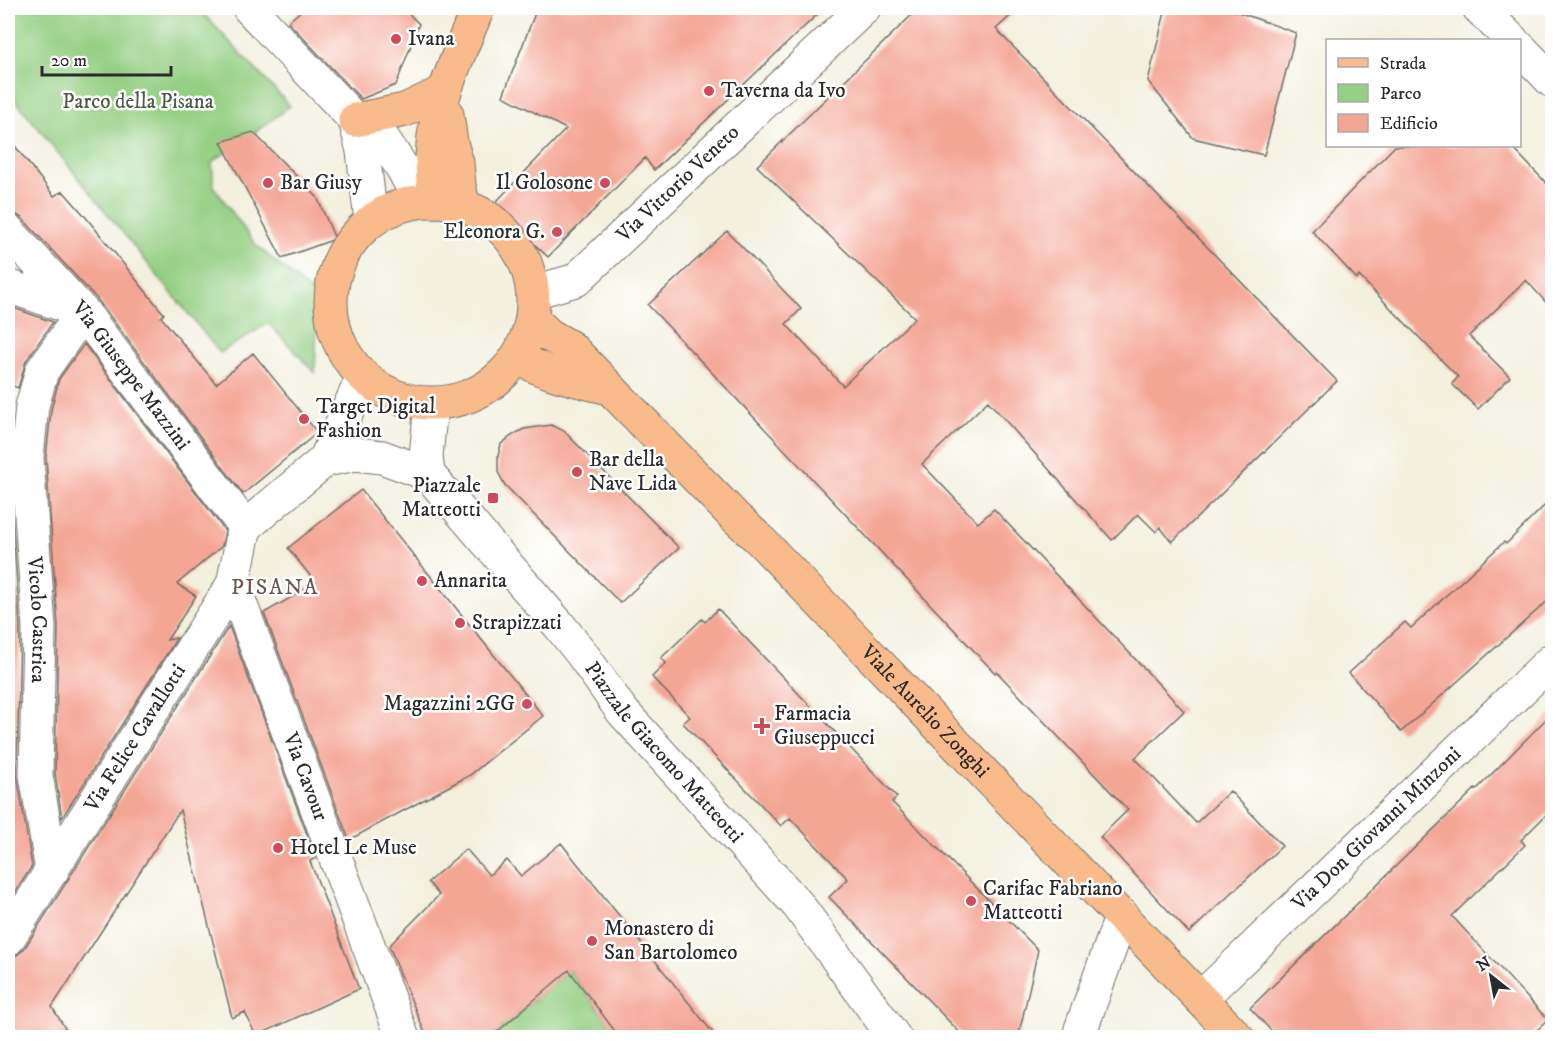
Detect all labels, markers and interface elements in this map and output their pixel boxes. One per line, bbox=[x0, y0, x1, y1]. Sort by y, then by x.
place label: Ivana bbox=[408, 26, 454, 52]
marker: Ivana bbox=[389, 32, 403, 46]
scale bar bbox=[42, 39, 171, 77]
legend bbox=[1326, 39, 1521, 147]
text: 20 m bbox=[51, 50, 87, 72]
text: Strada bbox=[1380, 53, 1427, 75]
place label: Taverna da Ivo bbox=[721, 78, 846, 104]
text: Parco bbox=[1380, 83, 1421, 105]
marker: Taverna da Ivo bbox=[702, 84, 716, 98]
park label: Parco della Pisana bbox=[62, 89, 214, 115]
text: Edificio bbox=[1380, 113, 1438, 135]
street label: Via Vittorio Veneto bbox=[610, 119, 745, 249]
place label: Bar Giusy bbox=[280, 170, 363, 196]
place label: Il Golosone bbox=[495, 170, 593, 196]
marker: Bar Giusy bbox=[261, 176, 275, 190]
marker: Il Golosone bbox=[598, 176, 612, 190]
place label: Eleonora G. bbox=[443, 219, 545, 245]
marker: Eleonora G. bbox=[550, 225, 564, 239]
street label: Via Giuseppe Mazzini bbox=[66, 295, 196, 455]
place label: Target Digital Fashion bbox=[316, 394, 436, 444]
marker: Target Digital Fashion bbox=[297, 412, 311, 426]
place label: Bar della Nave Lida bbox=[589, 447, 677, 497]
marker: Bar della Nave Lida bbox=[570, 465, 584, 479]
place label: Piazzale Matteotti bbox=[402, 473, 481, 523]
marker: Piazzale Matteotti bbox=[486, 491, 500, 505]
street label: Vicolo Castrica bbox=[21, 555, 52, 683]
place label: Annarita bbox=[434, 568, 507, 594]
district label: PISANA bbox=[231, 574, 319, 601]
marker: Annarita bbox=[415, 574, 429, 588]
place label: Strapizzati bbox=[472, 610, 562, 636]
marker: Strapizzati bbox=[453, 616, 467, 630]
street label: Viale Aurelio Zonghi bbox=[854, 639, 995, 784]
street label: Piazzale Giacomo Matteotti bbox=[579, 657, 749, 849]
street label: Via Felice Cavallotti bbox=[78, 659, 192, 817]
place label: Magazzini 2GG bbox=[384, 691, 515, 717]
marker: Magazzini 2GG bbox=[520, 697, 534, 711]
place label: Farmacia Giuseppucci bbox=[774, 701, 875, 751]
marker: Farmacia Giuseppucci bbox=[755, 719, 769, 733]
street label: Via Cavour bbox=[277, 728, 334, 825]
street label: Via Don Giovanni Minzoni bbox=[1286, 741, 1467, 917]
place label: Hotel Le Muse bbox=[290, 835, 417, 861]
marker: Hotel Le Muse bbox=[271, 841, 285, 855]
place label: Carifac Fabriano Matteotti bbox=[983, 876, 1122, 926]
marker: Carifac Fabriano Matteotti bbox=[964, 894, 978, 908]
place label: Monastero di San Bartolomeo bbox=[604, 916, 737, 966]
marker: Monastero di San Bartolomeo bbox=[585, 934, 599, 948]
north arrow bbox=[1461, 946, 1521, 1006]
text: N bbox=[1473, 952, 1495, 976]

